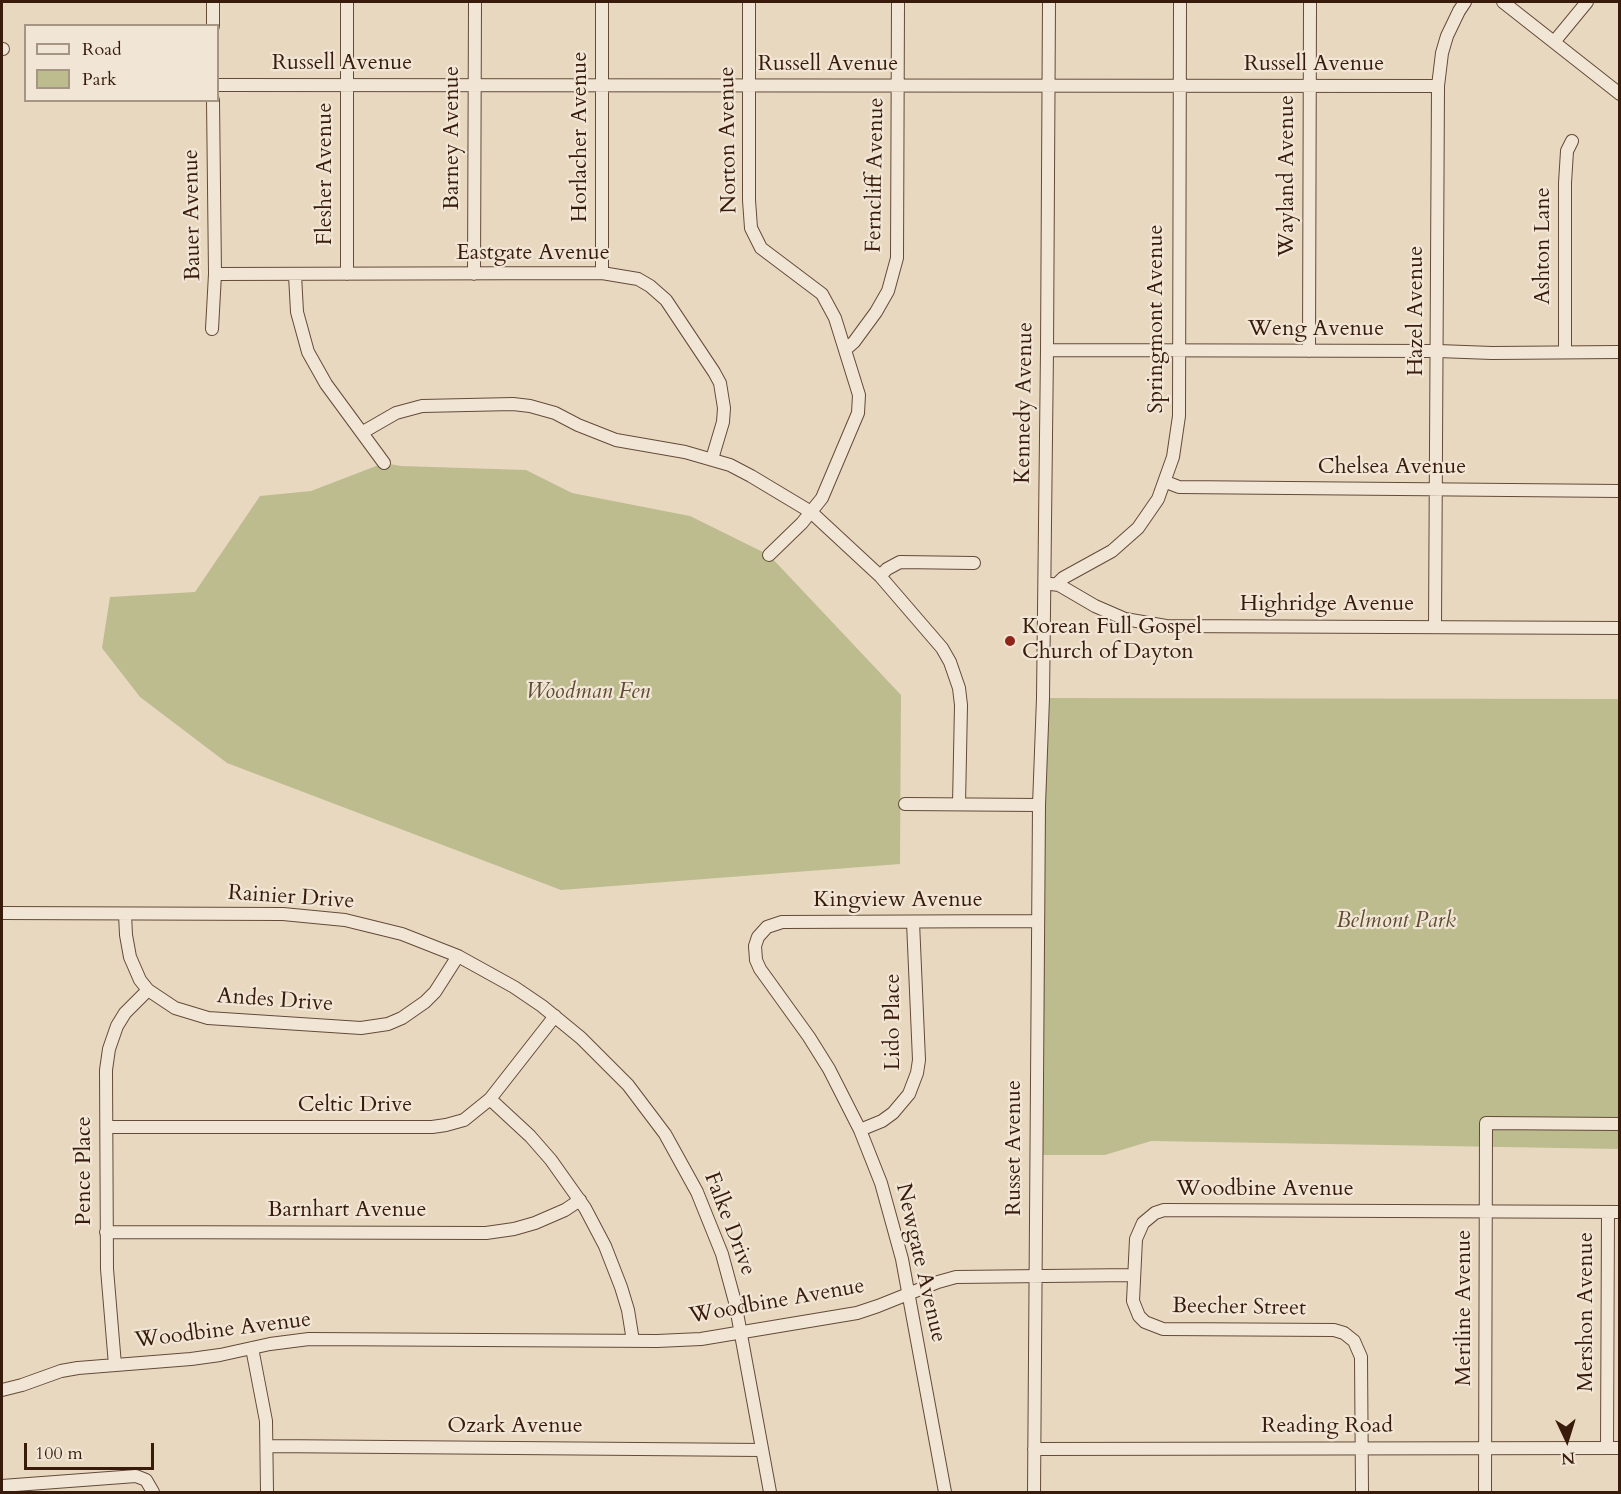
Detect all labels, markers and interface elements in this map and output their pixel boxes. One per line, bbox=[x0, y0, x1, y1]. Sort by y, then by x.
legend bbox=[24, 24, 219, 102]
text: Road bbox=[82, 37, 122, 62]
street label: Russell Avenue bbox=[272, 51, 412, 77]
street label: Horlacher Avenue bbox=[568, 52, 594, 222]
street label: Russell Avenue bbox=[758, 52, 898, 78]
street label: Russell Avenue bbox=[1244, 52, 1384, 78]
street label: Barney Avenue bbox=[440, 66, 466, 210]
street label: Norton Avenue bbox=[715, 66, 743, 214]
text: Park bbox=[82, 67, 117, 92]
street label: Wayland Avenue bbox=[1275, 95, 1301, 257]
street label: Ferncliff Avenue bbox=[861, 97, 891, 253]
street label: Flesher Avenue bbox=[313, 103, 339, 245]
street label: Bauer Avenue bbox=[179, 149, 207, 281]
street label: Ashton Lane bbox=[1531, 187, 1557, 305]
street label: Springmont Avenue bbox=[1144, 225, 1170, 413]
street label: Eastgate Avenue bbox=[456, 241, 610, 267]
street label: Hazel Avenue bbox=[1404, 246, 1430, 376]
street label: Weng Avenue bbox=[1248, 317, 1384, 343]
street label: Kennedy Avenue bbox=[1010, 322, 1040, 484]
street label: Chelsea Avenue bbox=[1318, 455, 1466, 481]
street label: Highridge Avenue bbox=[1240, 592, 1414, 618]
place label: Korean Full Gospel Church of Dayton bbox=[1022, 615, 1202, 666]
marker: Korean Full Gospel Church of Dayton bbox=[1003, 634, 1017, 648]
park label: Woodman Fen bbox=[526, 680, 650, 706]
street label: Rainier Drive bbox=[227, 880, 355, 916]
street label: Kingview Avenue bbox=[813, 888, 983, 914]
park label: Belmont Park bbox=[1336, 909, 1456, 935]
street label: Lido Place bbox=[881, 973, 907, 1071]
street label: Andes Drive bbox=[216, 984, 334, 1018]
street label: Russet Avenue bbox=[1002, 1080, 1028, 1216]
street label: Celtic Drive bbox=[298, 1093, 412, 1119]
street label: Pence Place bbox=[72, 1116, 98, 1226]
street label: Falke Drive bbox=[697, 1169, 761, 1279]
street label: Woodbine Avenue bbox=[1176, 1177, 1354, 1203]
street label: Newgate Avenue bbox=[889, 1181, 951, 1345]
street label: Barnhart Avenue bbox=[268, 1198, 426, 1224]
street label: Meriline Avenue bbox=[1452, 1230, 1478, 1386]
street label: Mershon Avenue bbox=[1574, 1232, 1600, 1392]
street label: Woodbine Avenue bbox=[687, 1274, 867, 1330]
street label: Beecher Street bbox=[1172, 1294, 1306, 1322]
street label: Woodbine Avenue bbox=[133, 1307, 313, 1355]
north arrow bbox=[1537, 1410, 1597, 1470]
street label: Ozark Avenue bbox=[447, 1414, 583, 1440]
street label: Reading Road bbox=[1261, 1414, 1393, 1440]
scale bar bbox=[27, 1431, 158, 1469]
text: 100 m bbox=[35, 1441, 83, 1466]
text: N bbox=[1561, 1446, 1576, 1469]

